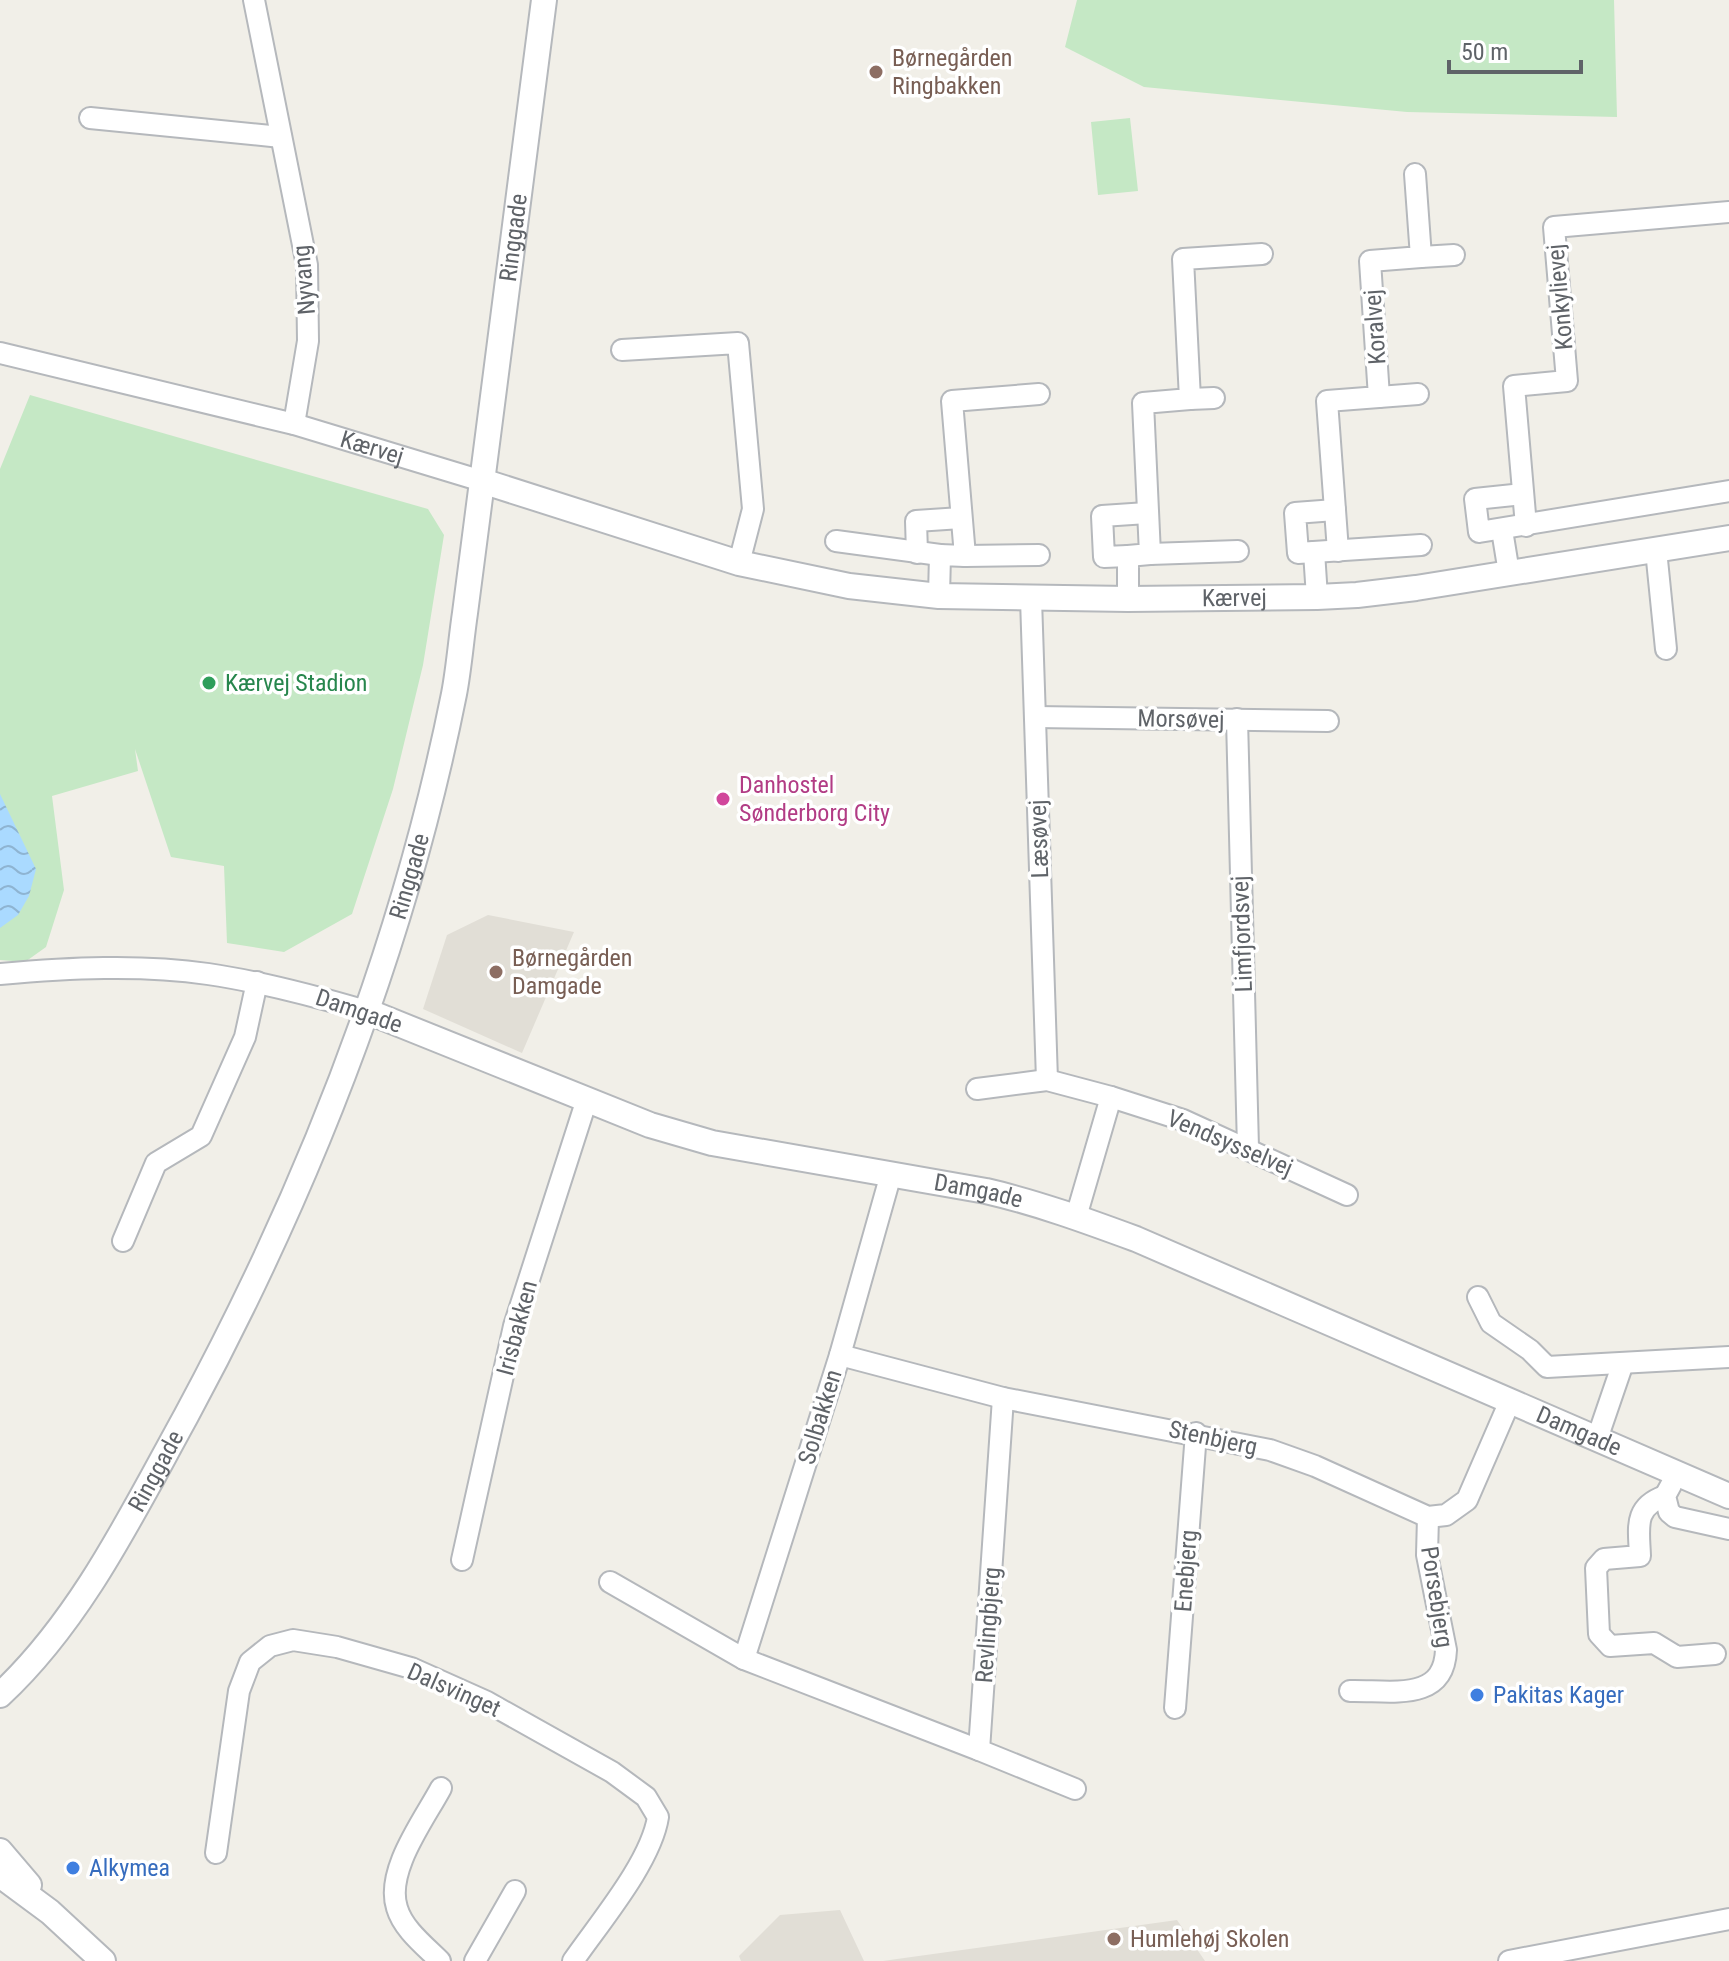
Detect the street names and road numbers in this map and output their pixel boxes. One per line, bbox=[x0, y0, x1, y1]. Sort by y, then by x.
street label: Ringgade bbox=[494, 192, 533, 283]
street label: Konkylievej bbox=[1541, 243, 1579, 351]
street label: Nyvang bbox=[287, 244, 321, 316]
street label: Koralvej bbox=[1358, 288, 1392, 366]
street label: Kærvej bbox=[337, 425, 407, 470]
street label: Kærvej bbox=[1202, 584, 1267, 612]
street label: Morsøvej bbox=[1137, 704, 1225, 734]
street label: Læsøvej bbox=[1024, 799, 1054, 879]
street label: Ringgade bbox=[384, 830, 435, 923]
street label: Limfjordsvej bbox=[1226, 875, 1258, 993]
street label: Damgade bbox=[312, 983, 406, 1039]
street label: Vendsysselvej bbox=[1163, 1104, 1297, 1182]
street label: Damgade bbox=[932, 1168, 1026, 1214]
street label: Irisbakken bbox=[491, 1277, 543, 1379]
street label: Solbakken bbox=[792, 1366, 848, 1468]
street label: Damgade bbox=[1532, 1400, 1626, 1462]
street label: Stenbjerg bbox=[1166, 1415, 1260, 1461]
street label: Ringgade bbox=[123, 1426, 189, 1517]
street label: Enebjerg bbox=[1169, 1529, 1203, 1613]
street label: Porsebjerg bbox=[1415, 1544, 1459, 1650]
street label: Revlingbjerg bbox=[970, 1566, 1006, 1684]
street label: Dalsvinget bbox=[403, 1657, 505, 1723]

